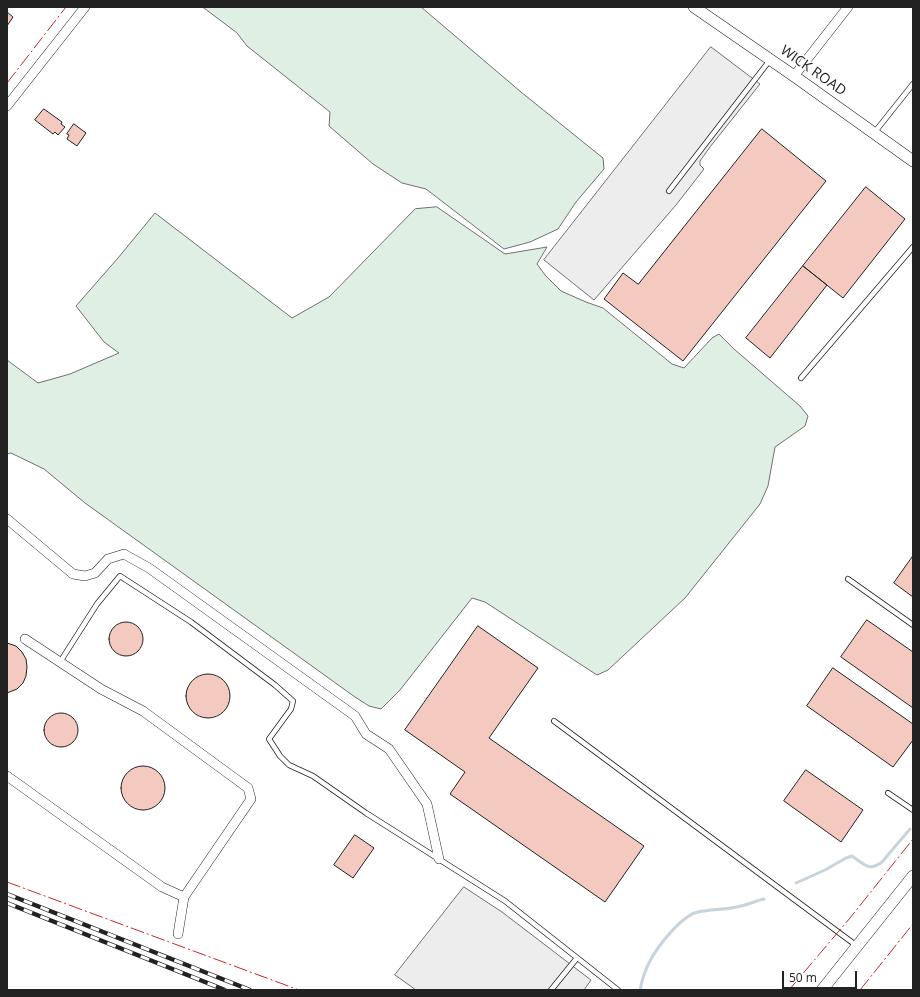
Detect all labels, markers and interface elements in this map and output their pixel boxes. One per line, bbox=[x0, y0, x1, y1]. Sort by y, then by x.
street label: WICK ROAD bbox=[777, 42, 849, 100]
scale bar bbox=[784, 963, 859, 989]
text: 50 m bbox=[789, 969, 817, 986]

